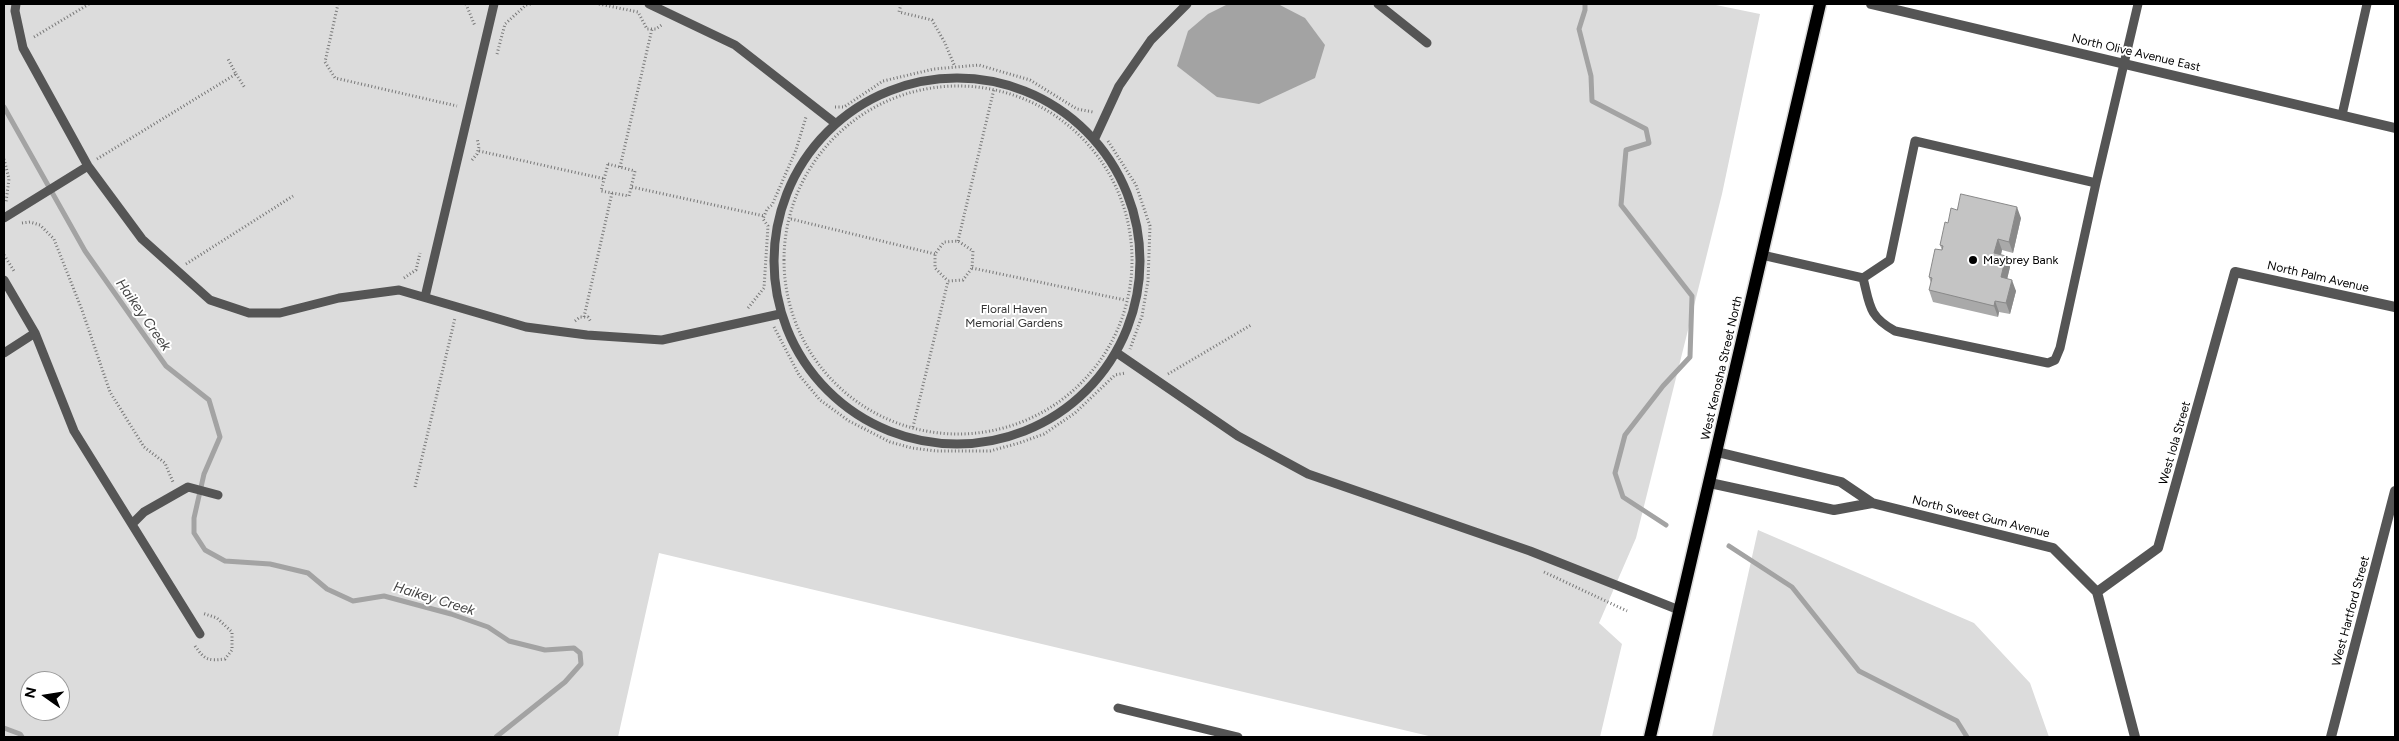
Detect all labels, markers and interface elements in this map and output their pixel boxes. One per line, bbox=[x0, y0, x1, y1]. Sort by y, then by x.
street label: North Olive Avenue East bbox=[2070, 31, 2202, 75]
place label: Maybrey Bank bbox=[1983, 253, 2058, 267]
marker: Maybrey Bank bbox=[1967, 254, 1979, 266]
street label: North Palm Avenue bbox=[2266, 258, 2370, 296]
water label: Haikey Creek bbox=[112, 276, 174, 354]
street label: West Kenosha Street North bbox=[1698, 294, 1746, 442]
park label: Floral Haven Memorial Gardens bbox=[965, 302, 1063, 330]
street label: West Iola Street bbox=[2156, 400, 2194, 486]
street label: North Sweet Gum Avenue bbox=[1911, 493, 2051, 541]
street label: West Hartford Street bbox=[2329, 554, 2373, 668]
water label: Haikey Creek bbox=[391, 579, 477, 619]
north arrow bbox=[20, 671, 70, 721]
text: N bbox=[21, 686, 40, 700]

